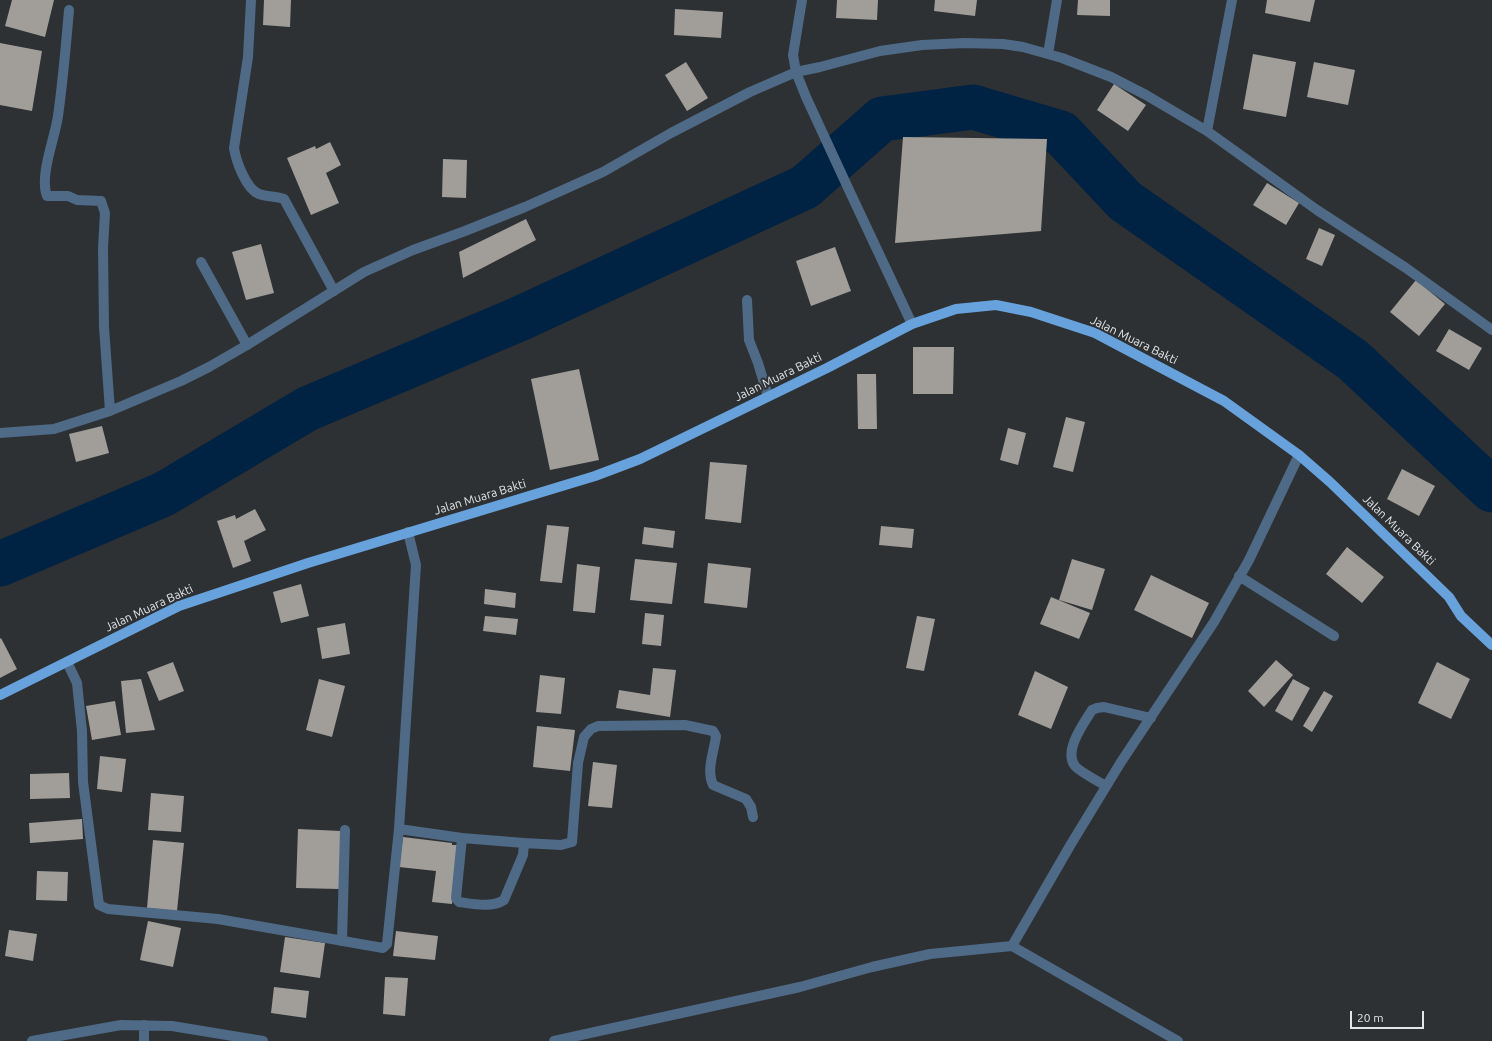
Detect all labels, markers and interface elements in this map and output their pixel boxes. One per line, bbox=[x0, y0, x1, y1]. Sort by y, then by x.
street label: Jalan Muara Bakti bbox=[1088, 313, 1180, 367]
street label: Jalan Muara Bakti bbox=[732, 350, 824, 404]
street label: Jalan Muara Bakti bbox=[432, 476, 528, 518]
street label: Jalan Muara Bakti bbox=[1360, 492, 1438, 568]
street label: Jalan Muara Bakti bbox=[103, 581, 195, 635]
scale bar bbox=[1352, 1003, 1426, 1029]
text: 20 m bbox=[1357, 1011, 1384, 1024]

